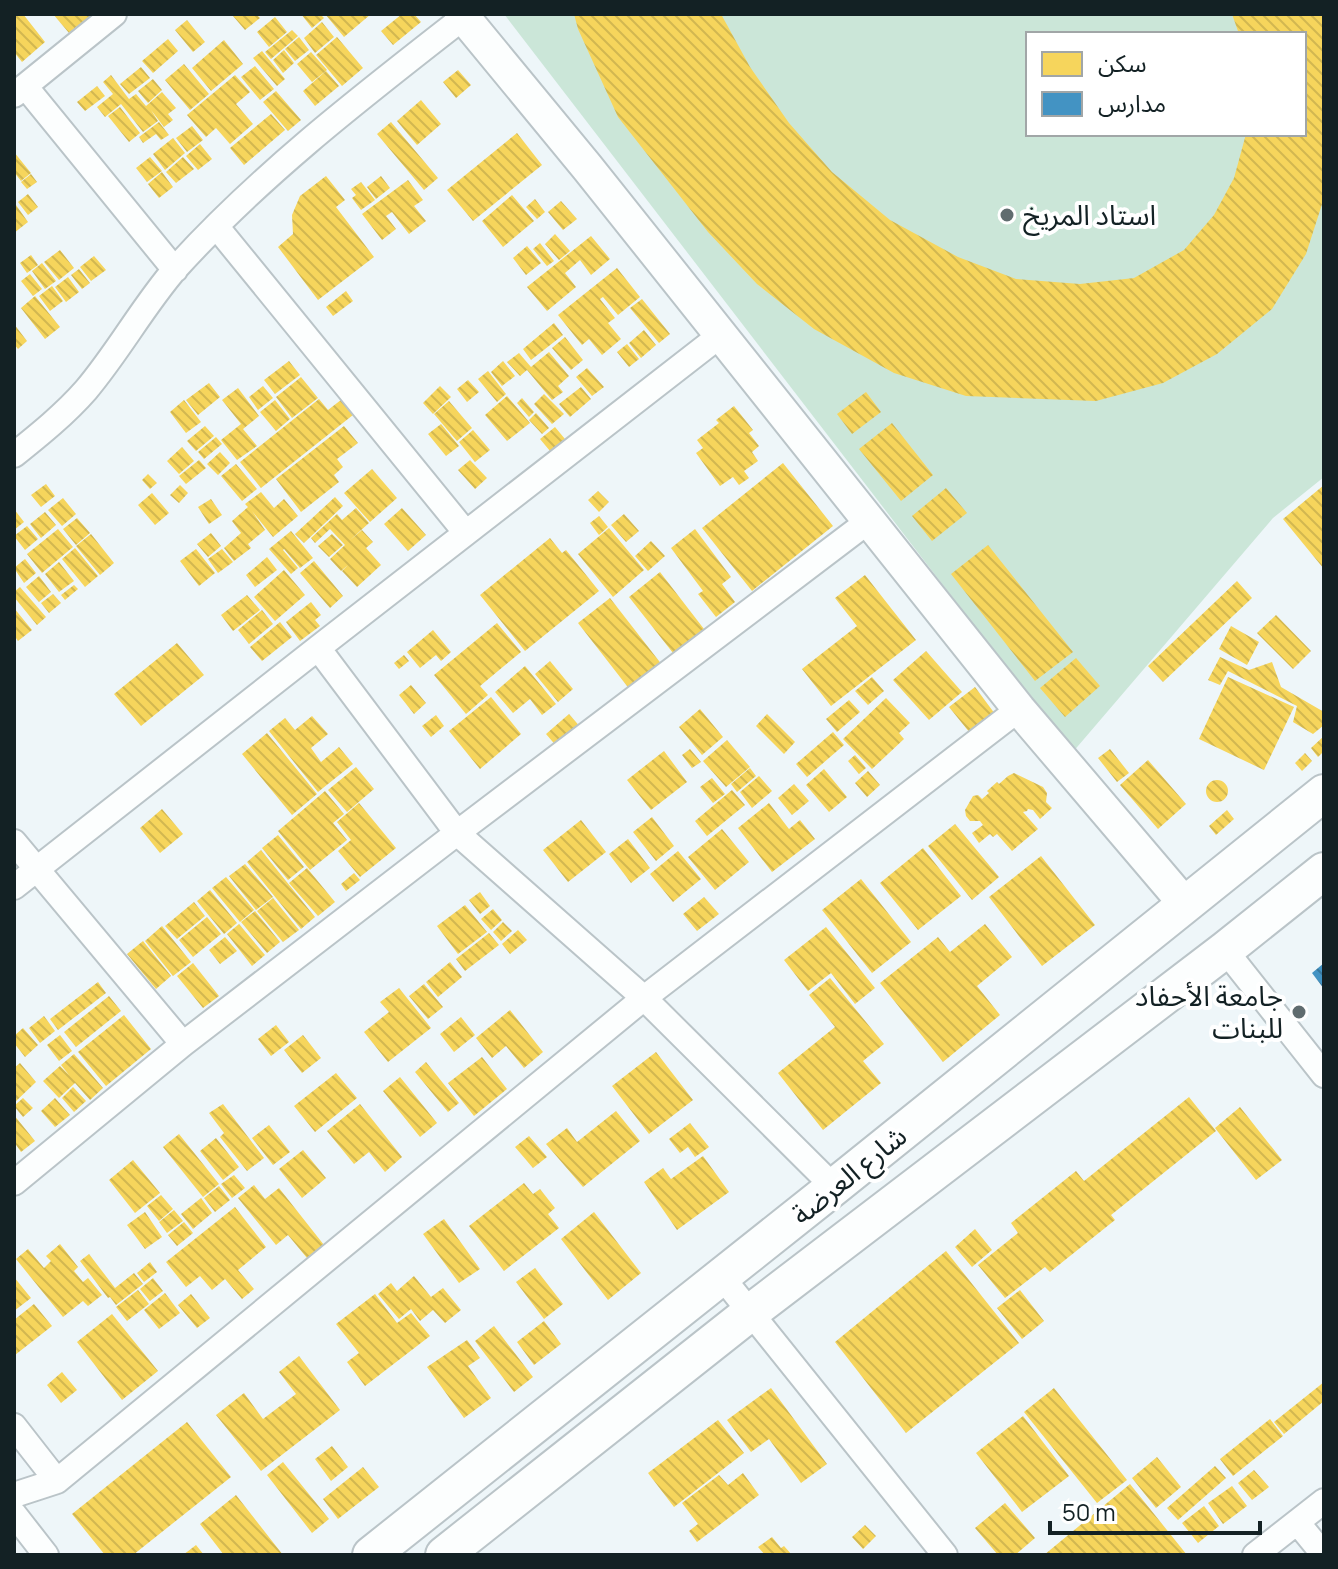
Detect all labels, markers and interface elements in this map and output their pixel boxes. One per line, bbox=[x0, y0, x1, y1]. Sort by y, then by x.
legend bbox=[1026, 32, 1306, 136]
text: سكن bbox=[1098, 46, 1147, 79]
text: مدارس bbox=[1098, 86, 1166, 119]
place label: استاد المريخ bbox=[1023, 195, 1156, 236]
marker: استاد المريخ bbox=[998, 206, 1016, 224]
place label: جامعة الأحفاد للبنات bbox=[1135, 976, 1283, 1046]
marker: جامعة الأحفاد للبنات bbox=[1290, 1003, 1308, 1021]
street label: شارع العرضة bbox=[783, 1116, 916, 1235]
scale bar bbox=[1050, 1485, 1260, 1535]
text: 50 m bbox=[1062, 1495, 1116, 1528]

